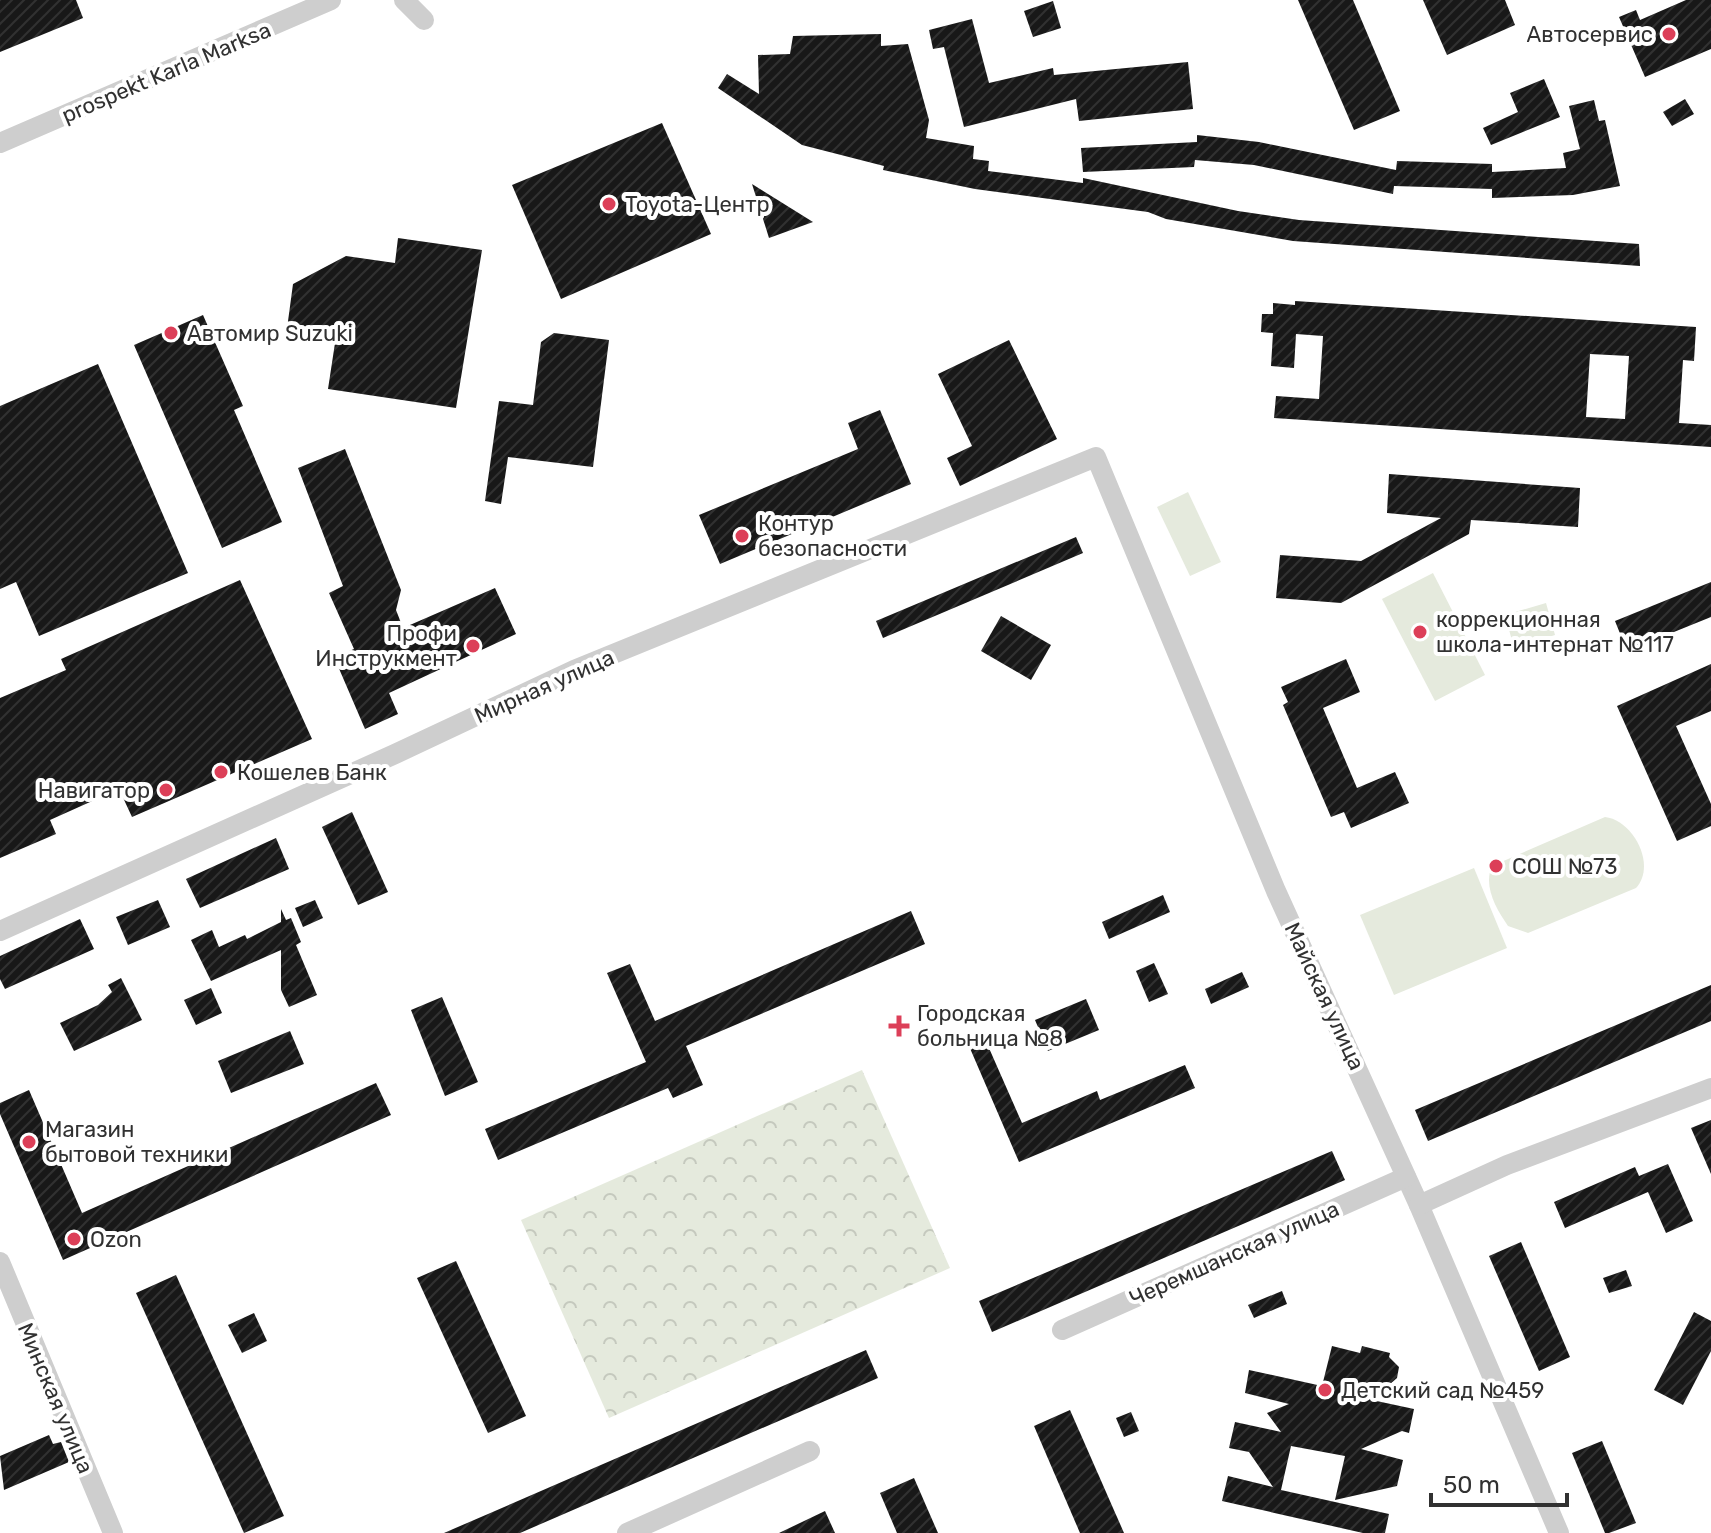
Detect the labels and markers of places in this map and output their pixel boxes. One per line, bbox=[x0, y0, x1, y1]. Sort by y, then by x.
place label: Автосервис bbox=[1527, 21, 1653, 48]
marker: Автосервис bbox=[1660, 25, 1678, 43]
place label: Toyota-Центр bbox=[625, 191, 770, 218]
marker: Toyota-Центр bbox=[600, 195, 618, 213]
place label: Автомир Suzuki bbox=[187, 320, 353, 347]
marker: Автомир Suzuki bbox=[162, 324, 180, 342]
place label: Контур безопасности bbox=[758, 510, 907, 562]
marker: Контур безопасности bbox=[733, 527, 751, 545]
place label: коррекционная школа-интернат №117 bbox=[1436, 606, 1674, 658]
place label: Профи Инструкмент bbox=[315, 620, 457, 672]
marker: коррекционная школа-интернат №117 bbox=[1411, 623, 1429, 641]
marker: Профи Инструкмент bbox=[464, 637, 482, 655]
place label: Кошелев Банк bbox=[237, 759, 387, 786]
marker: Кошелев Банк bbox=[212, 763, 230, 781]
place label: Навигатор bbox=[38, 777, 150, 804]
marker: Навигатор bbox=[157, 781, 175, 799]
place label: СОШ №73 bbox=[1512, 853, 1618, 880]
marker: СОШ №73 bbox=[1487, 857, 1505, 875]
place label: Городская больница №8 bbox=[917, 1000, 1063, 1052]
marker: Городская больница №8 bbox=[888, 1015, 910, 1037]
place label: Магазин бытовой техники bbox=[45, 1116, 228, 1168]
marker: Магазин бытовой техники bbox=[20, 1133, 38, 1151]
place label: Ozon bbox=[90, 1226, 142, 1253]
marker: Ozon bbox=[65, 1230, 83, 1248]
place label: Детский сад №459 bbox=[1341, 1377, 1544, 1404]
marker: Детский сад №459 bbox=[1316, 1381, 1334, 1399]

